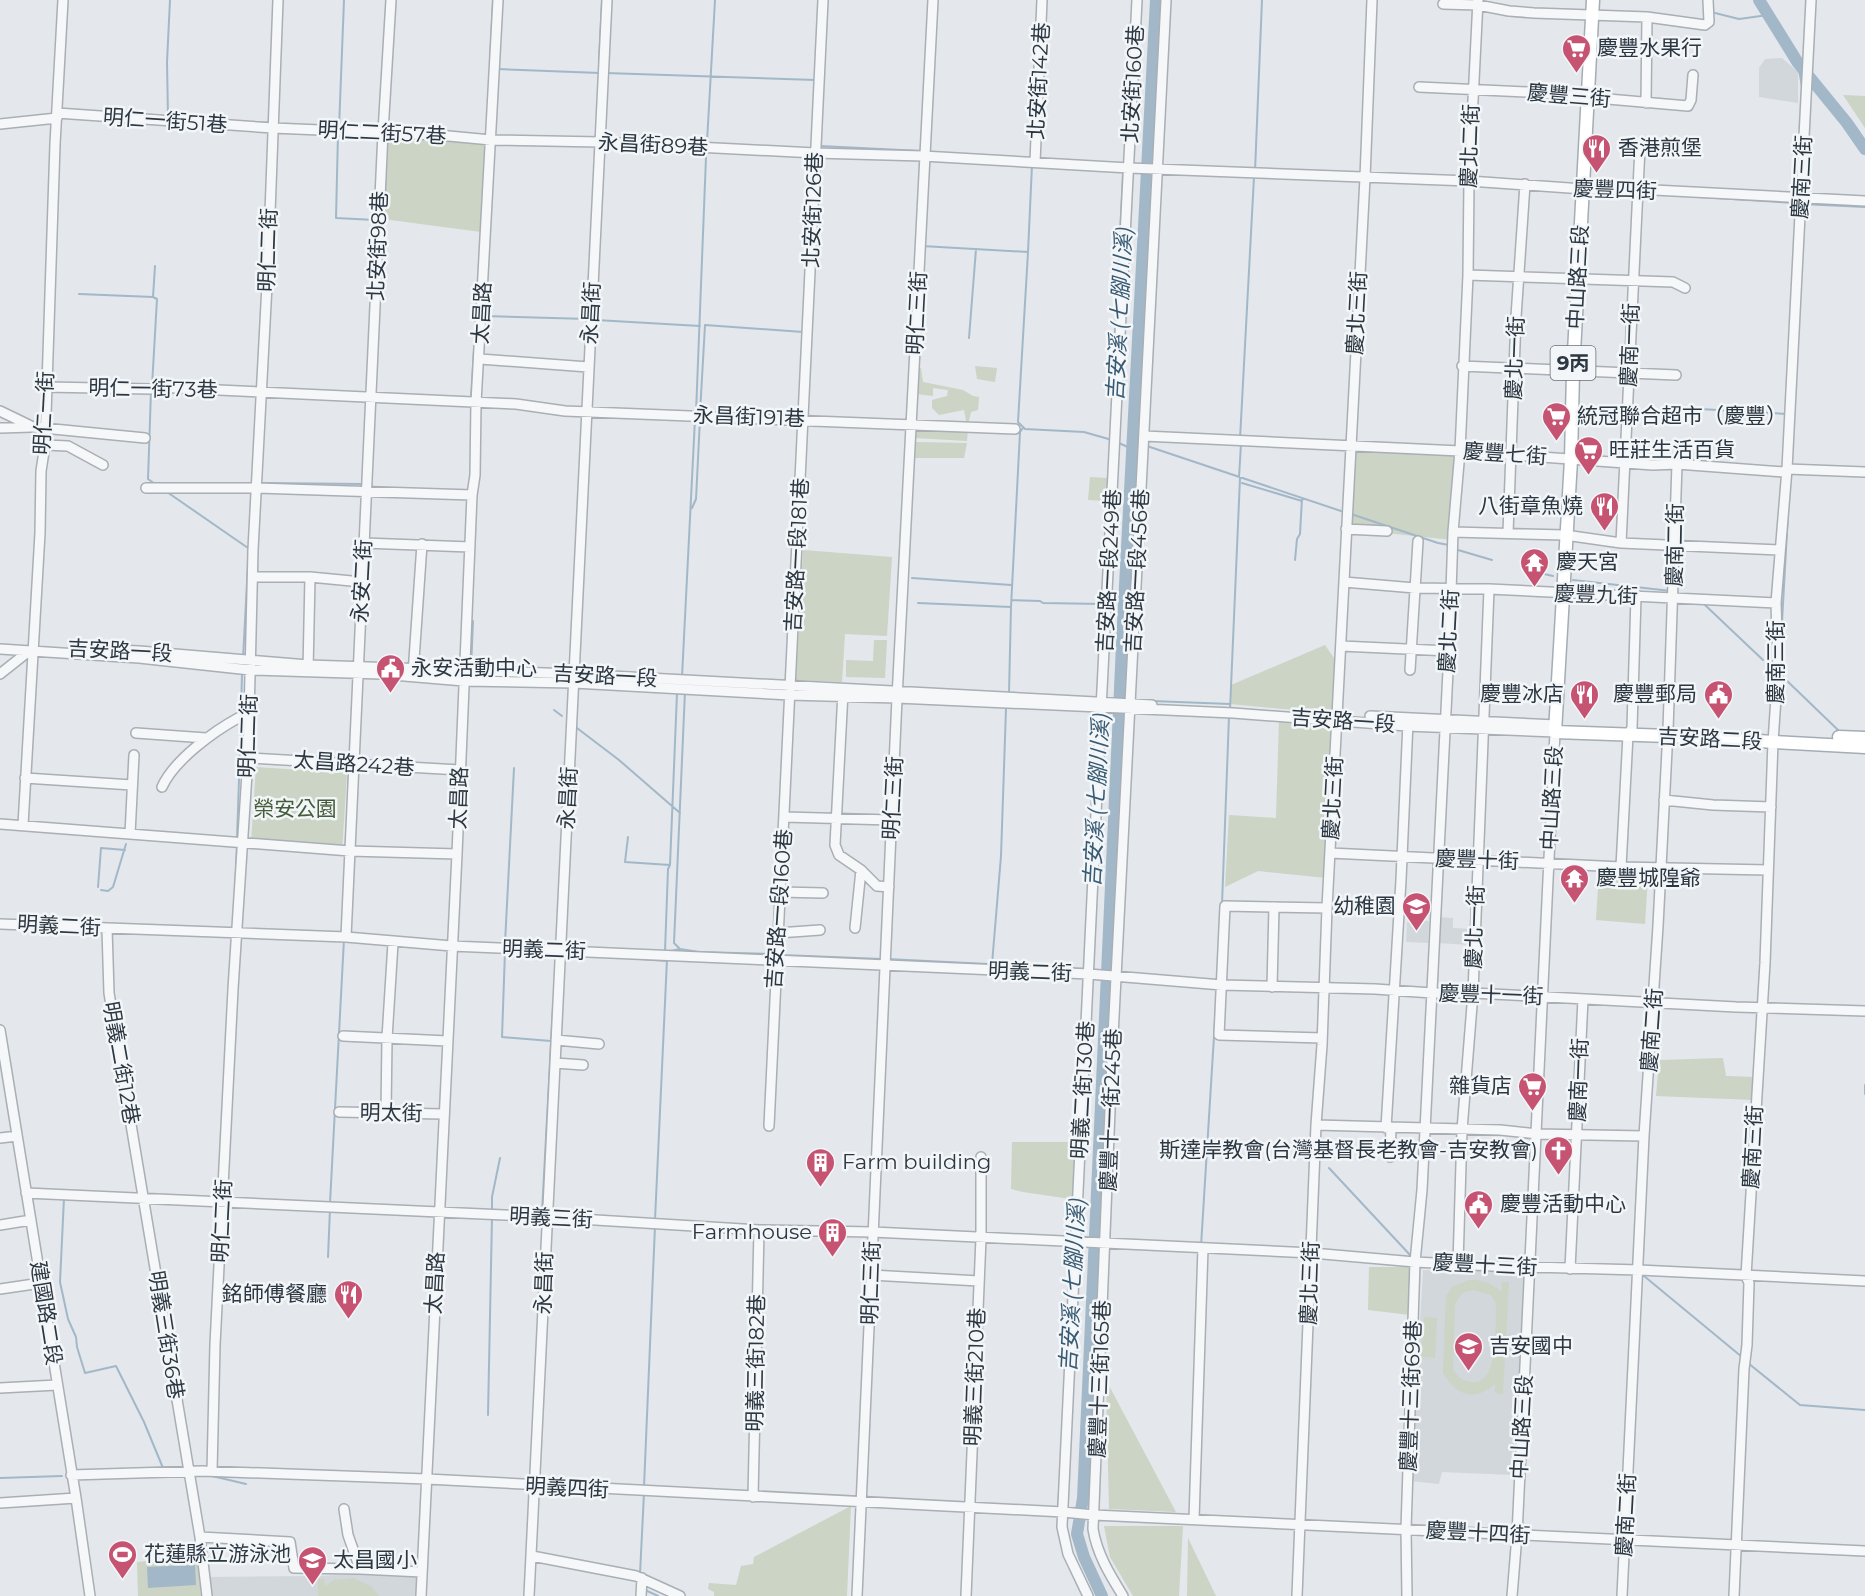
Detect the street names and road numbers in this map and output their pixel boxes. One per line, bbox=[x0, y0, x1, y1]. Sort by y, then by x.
street label: 北安街142巷 bbox=[1023, 22, 1054, 140]
street label: 北安街160巷 bbox=[1117, 24, 1148, 144]
street label: 慶豐三街 bbox=[1526, 79, 1612, 112]
street label: 明仁一街51巷 bbox=[102, 104, 228, 137]
street label: 慶北二街 bbox=[1456, 104, 1483, 188]
street label: 明仁二街57巷 bbox=[317, 117, 447, 148]
street label: 永昌街89巷 bbox=[597, 129, 709, 160]
street label: 慶南三街 bbox=[1787, 134, 1816, 220]
street label: 北安街126巷 bbox=[798, 151, 827, 269]
street label: 慶豐四街 bbox=[1573, 176, 1657, 203]
street label: 北安街98巷 bbox=[363, 190, 392, 301]
street label: 明仁二街 bbox=[254, 208, 281, 292]
street label: 中山路三段 bbox=[1562, 224, 1593, 330]
street label: 明仁三街 bbox=[902, 270, 931, 356]
street label: 慶北三街 bbox=[1342, 270, 1371, 356]
street label: 太昌路 bbox=[467, 281, 496, 345]
street label: 永昌街 bbox=[576, 281, 605, 345]
street label: 慶南一街 bbox=[1616, 303, 1643, 387]
street label: 慶北一街 bbox=[1501, 316, 1528, 400]
road number: 9丙 bbox=[1550, 346, 1596, 380]
street label: 明仁一街 bbox=[29, 370, 58, 456]
street label: 明仁一街73巷 bbox=[88, 375, 218, 402]
street label: 永昌街191巷 bbox=[693, 402, 805, 431]
street label: 慶豐七街 bbox=[1462, 438, 1548, 469]
street label: 吉安路一段181巷 bbox=[780, 477, 813, 633]
street label: 吉安路一段249巷 bbox=[1092, 488, 1125, 654]
street label: 吉安路一段456巷 bbox=[1120, 488, 1153, 654]
street label: 慶南二街 bbox=[1661, 503, 1688, 587]
street label: 永安二街 bbox=[347, 538, 376, 624]
street label: 慶豐九街 bbox=[1554, 581, 1638, 608]
street label: 慶北二街 bbox=[1434, 588, 1463, 674]
street label: 慶南三街 bbox=[1763, 620, 1788, 704]
street label: 吉安路一段 bbox=[67, 635, 173, 666]
street label: 吉安路一段 bbox=[552, 660, 658, 691]
street label: 明仁二街 bbox=[234, 694, 261, 778]
street label: 吉安路一段 bbox=[1290, 704, 1396, 737]
street label: 吉安路二段 bbox=[1657, 723, 1763, 754]
street label: 中山路三段 bbox=[1536, 745, 1567, 851]
street label: 太昌路242巷 bbox=[293, 747, 415, 780]
street label: 明仁三街 bbox=[878, 755, 907, 841]
street label: 慶北三街 bbox=[1318, 755, 1347, 841]
street label: 太昌路 bbox=[445, 766, 472, 830]
street label: 永昌街 bbox=[553, 766, 582, 830]
street label: 吉安路一段160巷 bbox=[760, 828, 797, 990]
street label: 慶豐十街 bbox=[1435, 846, 1519, 873]
street label: 慶北一街 bbox=[1461, 885, 1488, 969]
street label: 明義二街 bbox=[16, 911, 102, 940]
street label: 明義二街 bbox=[502, 936, 586, 963]
street label: 明義二街 bbox=[988, 958, 1072, 985]
street label: 慶豐十一街 bbox=[1438, 980, 1544, 1009]
street label: 慶南二街 bbox=[1636, 987, 1667, 1073]
street label: 明義二街12巷 bbox=[98, 999, 145, 1126]
street label: 明義二街130巷 bbox=[1066, 1020, 1099, 1160]
street label: 慶豐十一街245巷 bbox=[1095, 1028, 1126, 1192]
street label: 慶南一街 bbox=[1565, 1038, 1592, 1122]
street label: 明太街 bbox=[359, 1099, 423, 1126]
street label: 慶南三街 bbox=[1738, 1104, 1767, 1190]
street label: 明仁二街 bbox=[207, 1178, 236, 1264]
street label: 明義三街 bbox=[508, 1203, 594, 1232]
street label: 明仁三街 bbox=[857, 1241, 884, 1325]
street label: 慶北三街 bbox=[1296, 1241, 1323, 1325]
street label: 慶豐十三街 bbox=[1432, 1249, 1538, 1280]
street label: 太昌路 bbox=[420, 1251, 449, 1315]
street label: 永昌街 bbox=[530, 1251, 557, 1315]
street label: 建國路二段 bbox=[26, 1259, 67, 1367]
street label: 明義三街36巷 bbox=[144, 1269, 189, 1401]
street label: 明義三街182巷 bbox=[742, 1294, 769, 1432]
street label: 慶豐十三街165巷 bbox=[1084, 1299, 1115, 1459]
street label: 明義三街210巷 bbox=[960, 1307, 989, 1447]
street label: 慶豐十三街69巷 bbox=[1395, 1320, 1426, 1472]
street label: 中山路三段 bbox=[1506, 1374, 1537, 1480]
street label: 慶南二街 bbox=[1611, 1472, 1640, 1558]
street label: 明義四街 bbox=[524, 1473, 610, 1502]
street label: 慶豐十四街 bbox=[1425, 1517, 1531, 1548]

